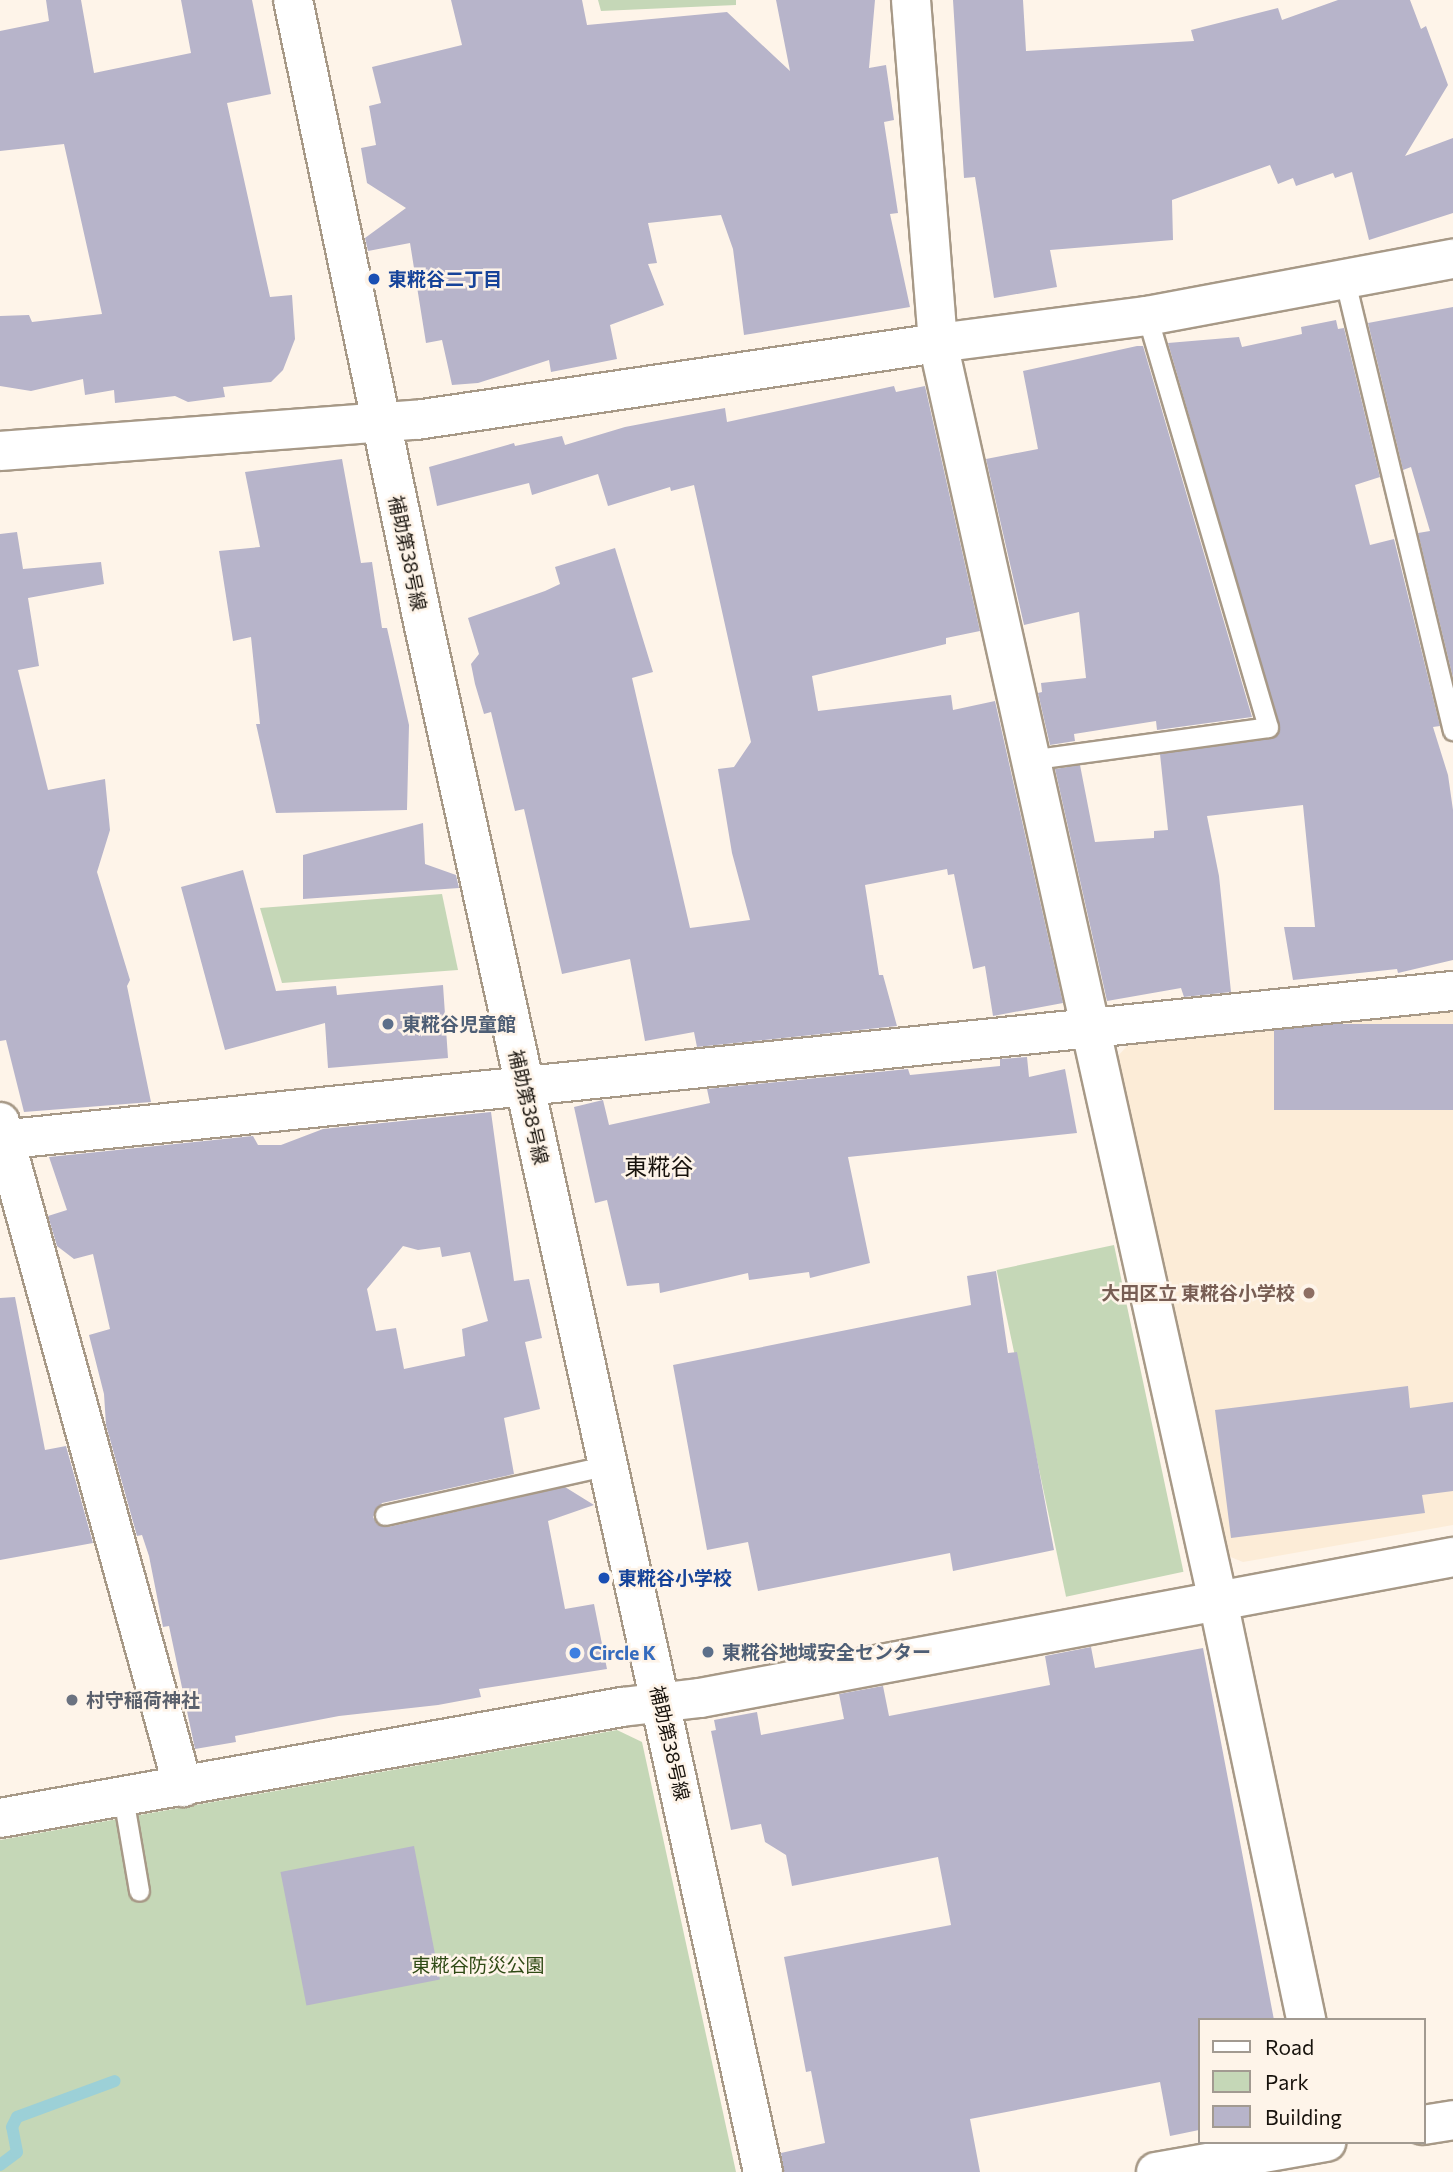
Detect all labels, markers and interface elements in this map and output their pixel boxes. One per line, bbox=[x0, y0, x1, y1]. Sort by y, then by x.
place label: 東糀谷二丁目 bbox=[388, 268, 502, 290]
marker: 東糀谷二丁目 bbox=[366, 271, 382, 287]
street label: 補助第38号線 bbox=[385, 493, 431, 613]
place label: 東糀谷児童館 bbox=[402, 1013, 516, 1035]
marker: 東糀谷児童館 bbox=[380, 1016, 396, 1032]
street label: 補助第38号線 bbox=[505, 1047, 553, 1167]
district label: 東糀谷 bbox=[625, 1152, 693, 1180]
place label: 大田区立 東糀谷小学校 bbox=[1101, 1282, 1295, 1304]
marker: 大田区立 東糀谷小学校 bbox=[1301, 1285, 1317, 1301]
place label: 東糀谷小学校 bbox=[618, 1567, 732, 1589]
marker: 東糀谷小学校 bbox=[596, 1570, 612, 1586]
place label: 東糀谷地域安全センター bbox=[722, 1641, 931, 1663]
place label: Circle K bbox=[589, 1642, 656, 1664]
marker: 東糀谷地域安全センター bbox=[700, 1644, 716, 1660]
marker: Circle K bbox=[567, 1645, 583, 1661]
street label: 補助第38号線 bbox=[646, 1683, 694, 1803]
place label: 村守稲荷神社 bbox=[86, 1689, 200, 1711]
marker: 村守稲荷神社 bbox=[64, 1692, 80, 1708]
park label: 東糀谷防災公園 bbox=[412, 1954, 544, 1976]
legend bbox=[1198, 2018, 1425, 2144]
text: Road bbox=[1265, 2034, 1314, 2059]
text: Park bbox=[1265, 2069, 1309, 2094]
text: Building bbox=[1265, 2104, 1342, 2129]

